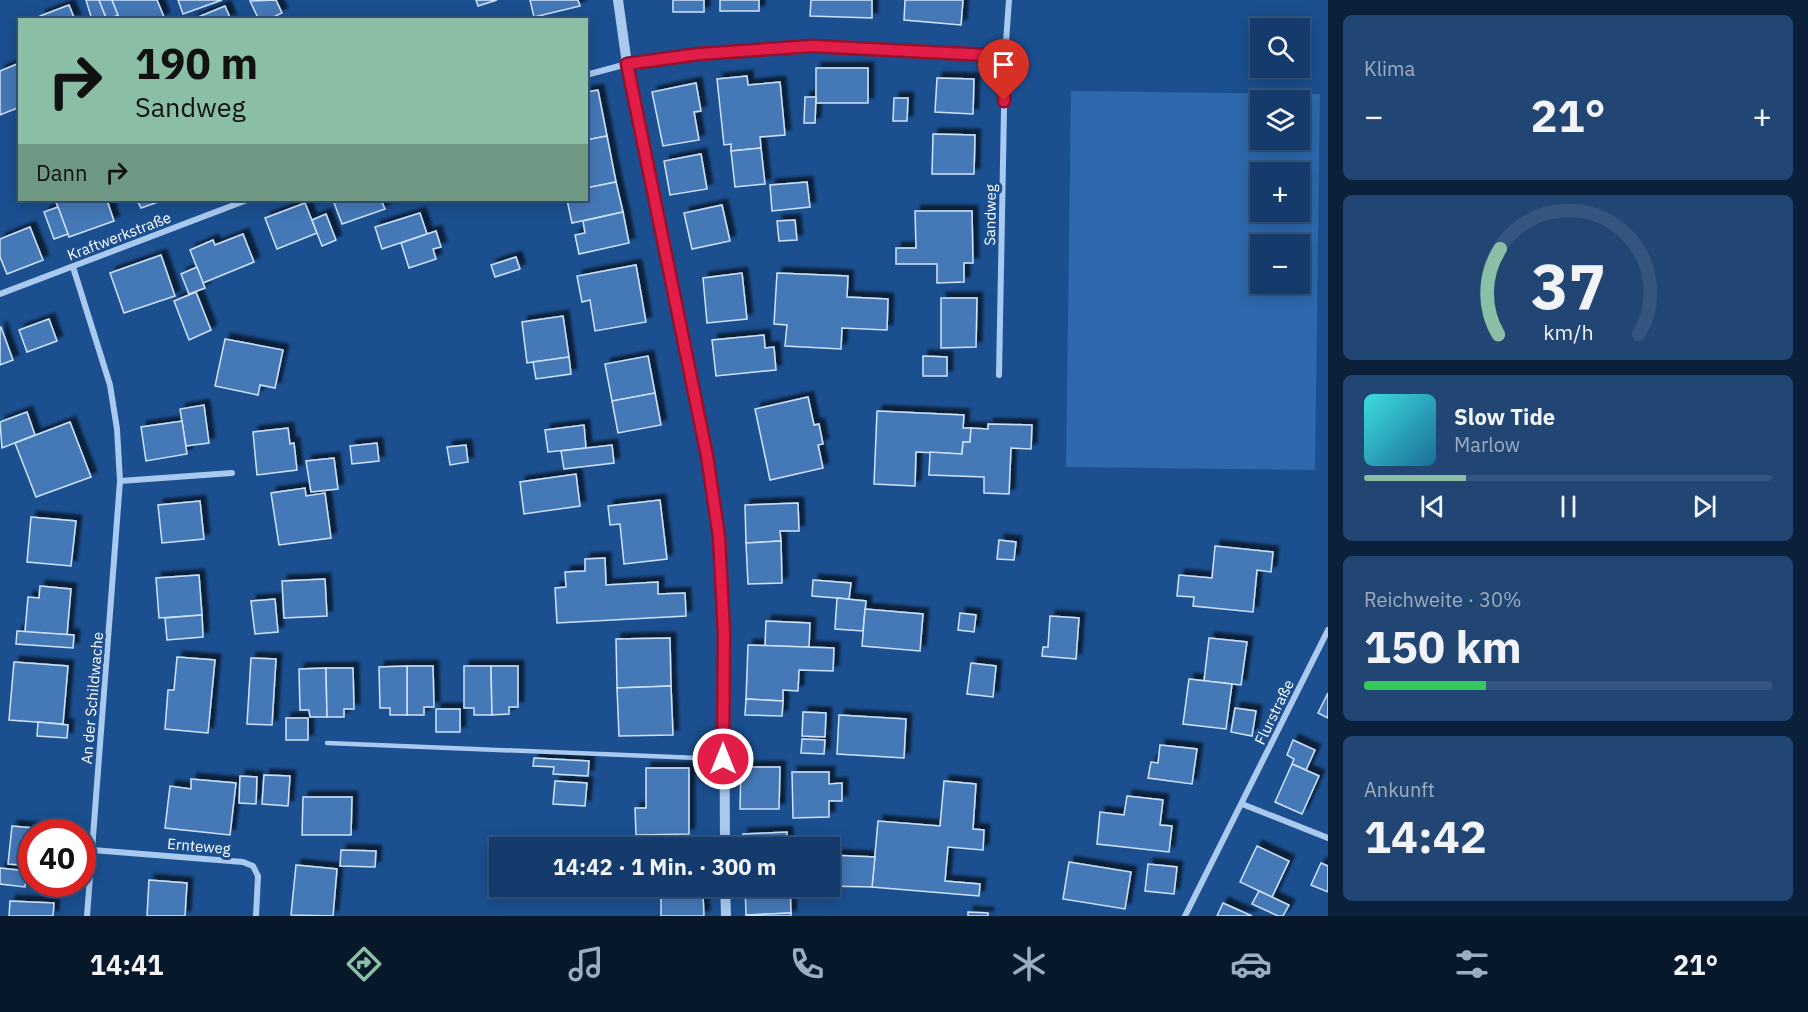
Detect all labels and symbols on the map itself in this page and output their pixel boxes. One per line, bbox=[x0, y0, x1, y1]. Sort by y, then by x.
pin bbox=[978, 39, 1029, 101]
street label: Sandweg bbox=[980, 184, 1000, 246]
street label: Kraftwerkstraße bbox=[64, 207, 174, 265]
street label: An der Schildwache bbox=[77, 631, 107, 765]
street label: Flurstraße bbox=[1250, 676, 1298, 748]
position arrow bbox=[691, 727, 755, 791]
speed limit sign: 40 bbox=[18, 819, 96, 897]
street label: Ernteweg bbox=[166, 834, 232, 858]

